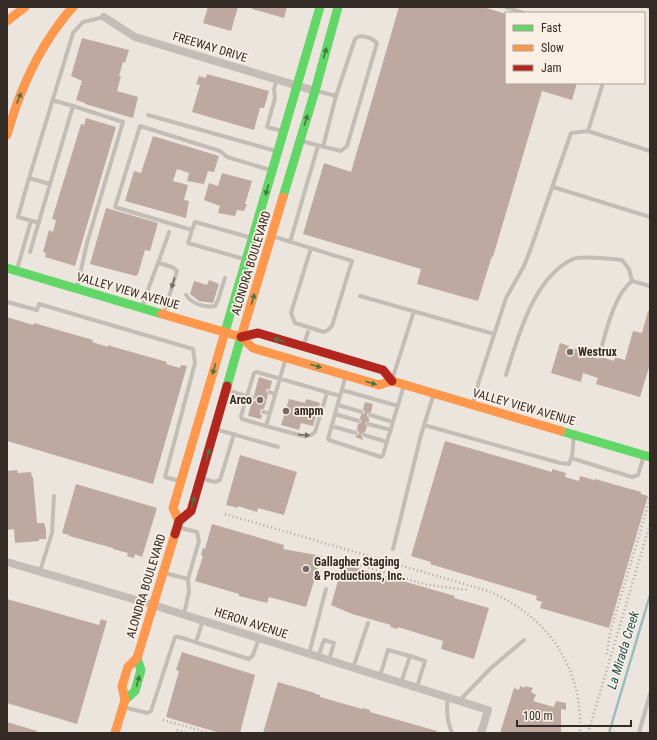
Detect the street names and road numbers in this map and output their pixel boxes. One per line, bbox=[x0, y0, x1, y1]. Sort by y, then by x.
street label: FREEWAY DRIVE bbox=[171, 29, 249, 65]
street label: ALONDRA BOULEVARD bbox=[228, 209, 274, 317]
street label: VALLEY VIEW AVENUE bbox=[75, 270, 181, 312]
street label: VALLEY VIEW AVENUE bbox=[471, 386, 577, 428]
street label: ALONDRA BOULEVARD bbox=[123, 532, 169, 640]
street label: HERON AVENUE bbox=[212, 605, 290, 641]

